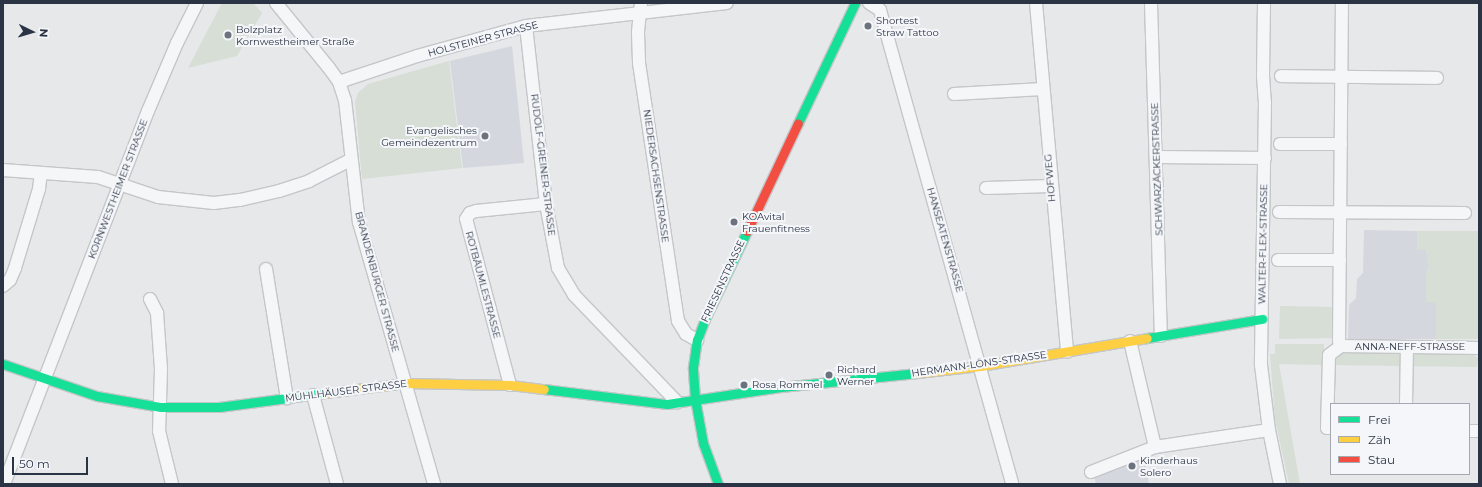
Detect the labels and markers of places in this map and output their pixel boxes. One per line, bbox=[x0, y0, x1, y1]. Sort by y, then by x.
place label: Shortest Straw Tattoo bbox=[876, 14, 939, 38]
marker: Shortest Straw Tattoo bbox=[863, 21, 873, 31]
place label: Bolzplatz Kornwestheimer Straße bbox=[236, 23, 355, 46]
marker: Bolzplatz Kornwestheimer Straße bbox=[223, 30, 233, 40]
place label: Evangelisches Gemeindezentrum bbox=[381, 124, 477, 148]
marker: Evangelisches Gemeindezentrum bbox=[480, 131, 490, 141]
place label: KOAvital Frauenfitness bbox=[742, 210, 810, 234]
marker: KOAvital Frauenfitness bbox=[729, 217, 739, 227]
place label: Richard Werner bbox=[837, 363, 876, 386]
marker: Richard Werner bbox=[824, 370, 834, 380]
place label: Rosa Rommel bbox=[752, 379, 822, 391]
marker: Rosa Rommel bbox=[739, 380, 749, 390]
place label: Kinderhaus Solero bbox=[1140, 454, 1198, 478]
marker: Kinderhaus Solero bbox=[1127, 461, 1137, 471]

